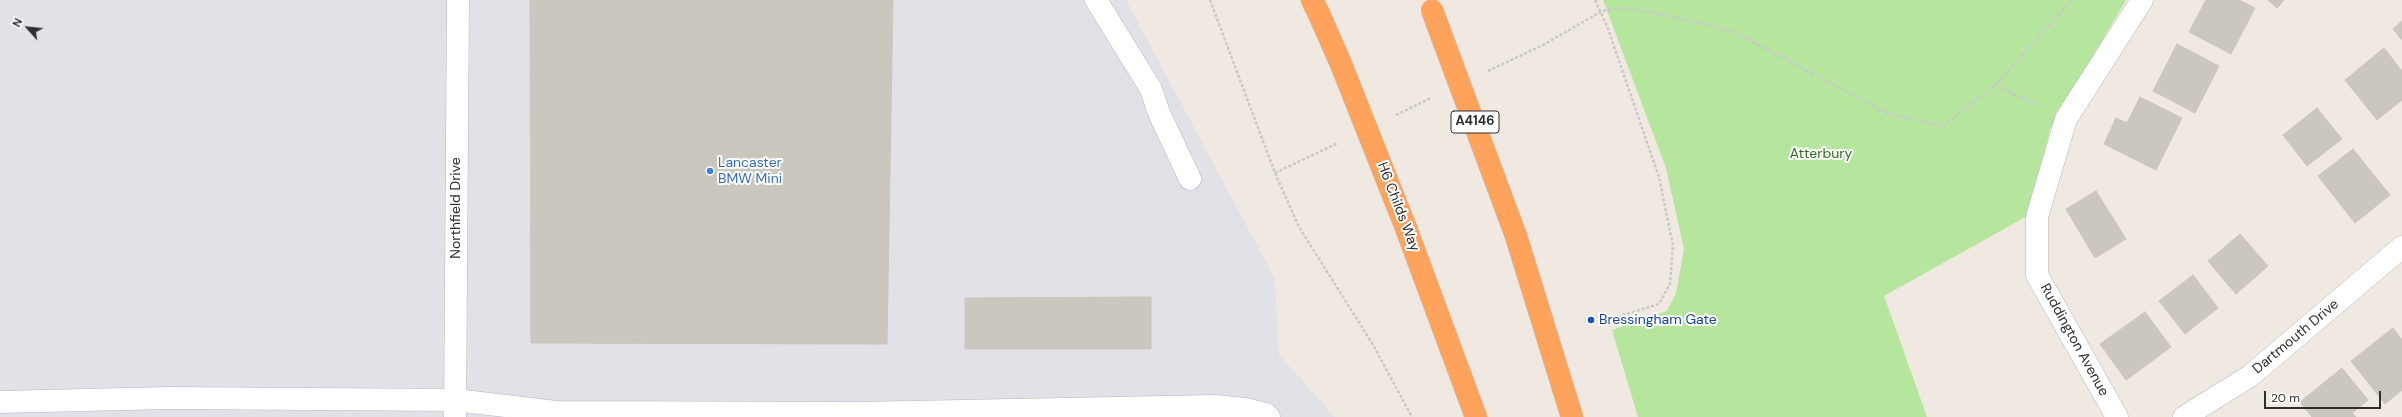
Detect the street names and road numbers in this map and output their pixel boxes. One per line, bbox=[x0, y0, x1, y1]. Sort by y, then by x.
road number: A4146 bbox=[1451, 111, 1499, 133]
street label: Northfield Drive bbox=[448, 157, 464, 259]
street label: H6 Childs Way bbox=[1373, 160, 1423, 254]
street label: Ruddington Avenue bbox=[2036, 281, 2112, 399]
street label: Dartmouth Drive bbox=[2250, 296, 2342, 378]

